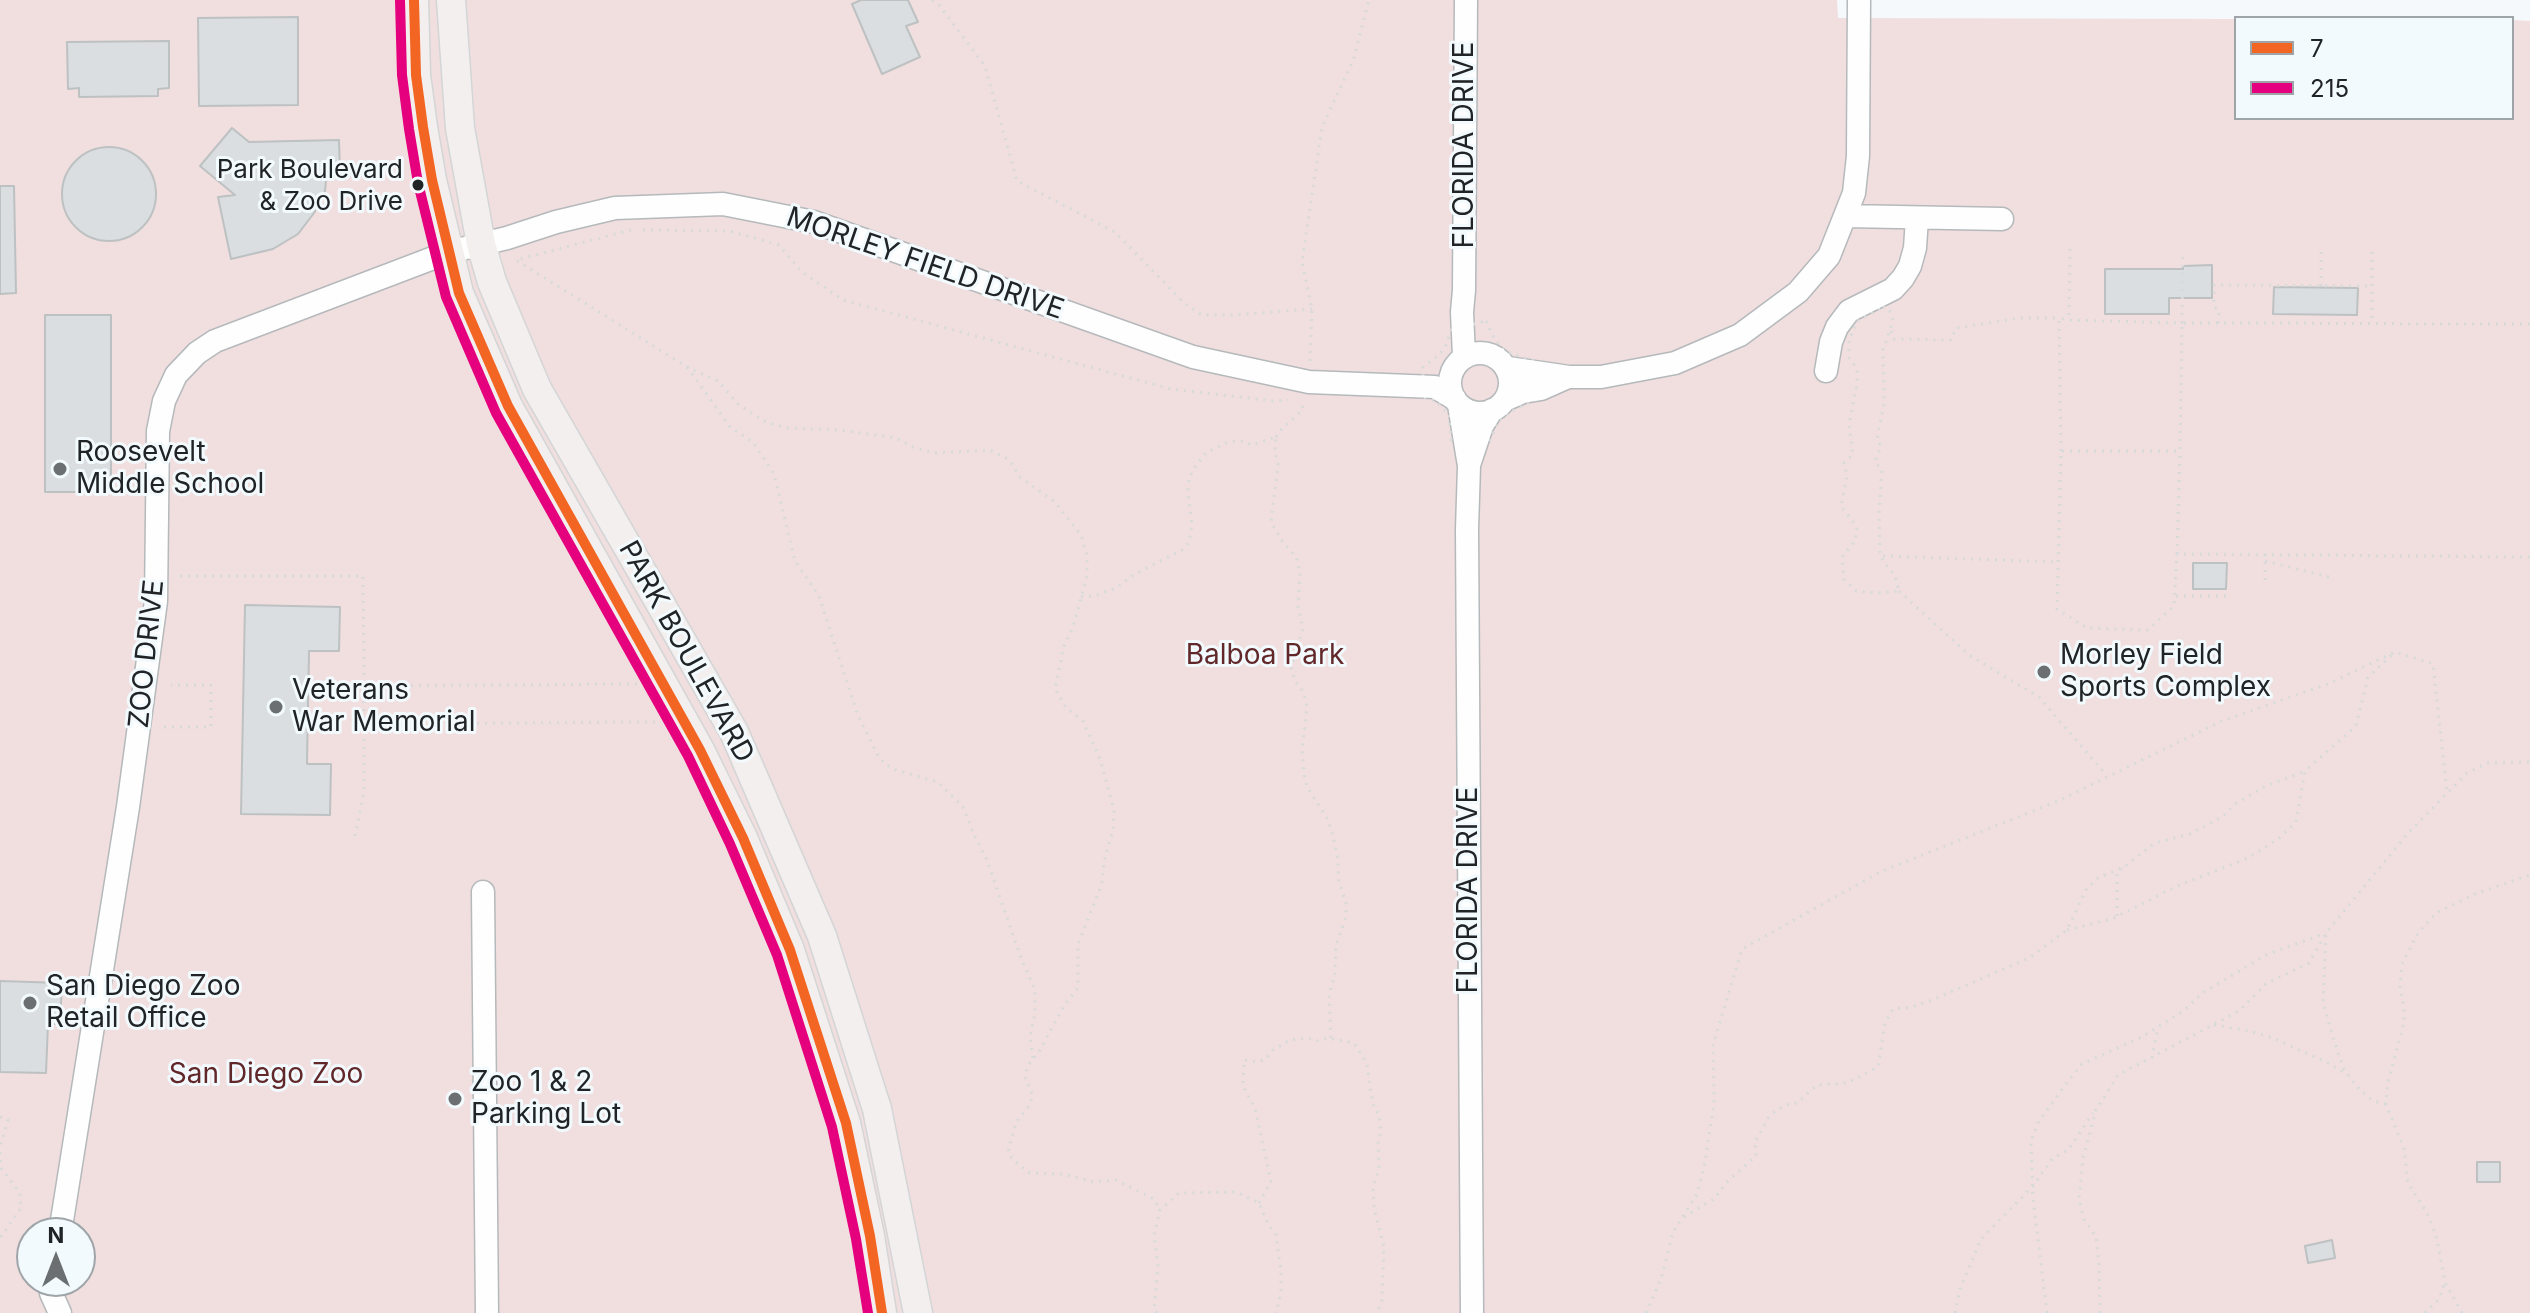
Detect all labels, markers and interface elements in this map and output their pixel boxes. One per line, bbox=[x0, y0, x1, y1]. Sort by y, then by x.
legend bbox=[2234, 16, 2514, 120]
text: 7 bbox=[2310, 34, 2324, 63]
street label: FLORIDA DRIVE bbox=[1448, 42, 1482, 248]
text: 215 bbox=[2310, 74, 2349, 103]
place label: Park Boulevard & Zoo Drive bbox=[217, 154, 403, 216]
marker: Park Boulevard & Zoo Drive bbox=[410, 177, 426, 193]
street label: MORLEY FIELD DRIVE bbox=[782, 201, 1068, 327]
place label: Roosevelt Middle School bbox=[76, 436, 264, 502]
marker: Roosevelt Middle School bbox=[51, 460, 69, 478]
street label: PARK BOULEVARD bbox=[611, 535, 761, 769]
street label: ZOO DRIVE bbox=[122, 578, 172, 730]
park label: Balboa Park bbox=[1186, 639, 1344, 673]
place label: Morley Field Sports Complex bbox=[2060, 639, 2271, 705]
marker: Morley Field Sports Complex bbox=[2035, 663, 2053, 681]
place label: Veterans War Memorial bbox=[292, 674, 476, 740]
marker: Veterans War Memorial bbox=[267, 698, 285, 716]
street label: FLORIDA DRIVE bbox=[1452, 787, 1486, 993]
place label: San Diego Zoo Retail Office bbox=[46, 970, 240, 1036]
marker: San Diego Zoo Retail Office bbox=[21, 994, 39, 1012]
park label: San Diego Zoo bbox=[169, 1058, 363, 1092]
place label: Zoo 1 & 2 Parking Lot bbox=[471, 1066, 621, 1132]
marker: Zoo 1 & 2 Parking Lot bbox=[446, 1090, 464, 1108]
north arrow bbox=[16, 1217, 96, 1297]
text: N bbox=[48, 1222, 64, 1248]

